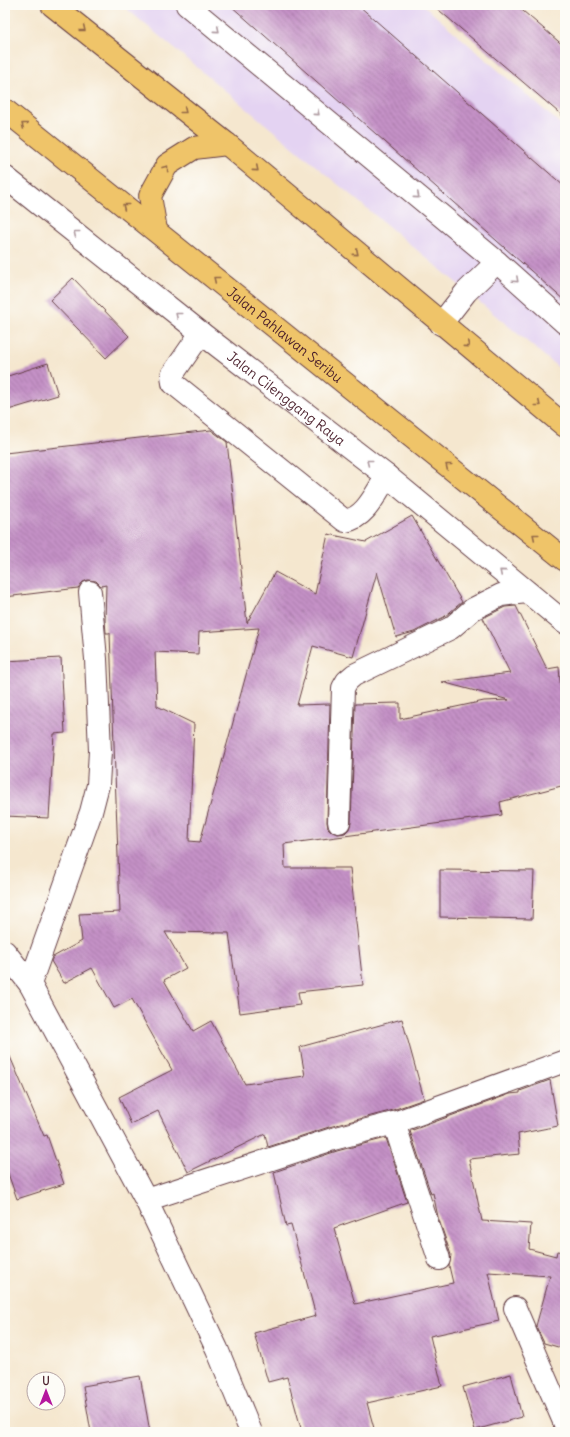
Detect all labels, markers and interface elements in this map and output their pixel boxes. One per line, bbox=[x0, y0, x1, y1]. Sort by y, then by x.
one-way arrow bbox=[78, 25, 85, 32]
one-way arrow bbox=[212, 25, 219, 32]
one-way arrow bbox=[180, 106, 187, 113]
one-way arrow bbox=[312, 108, 319, 115]
one-way arrow bbox=[21, 123, 28, 130]
one-way arrow bbox=[252, 165, 259, 172]
one-way arrow bbox=[161, 166, 168, 173]
one-way arrow bbox=[412, 192, 419, 199]
one-way arrow bbox=[123, 204, 130, 211]
one-way arrow bbox=[74, 231, 81, 238]
one-way arrow bbox=[351, 248, 359, 255]
one-way arrow bbox=[512, 275, 519, 282]
one-way arrow bbox=[214, 277, 221, 284]
street label: Jalan Pahlawan Seribu bbox=[223, 283, 346, 387]
one-way arrow bbox=[175, 312, 182, 319]
one-way arrow bbox=[462, 341, 469, 348]
street label: Jalan Cilenggang Raya bbox=[223, 347, 349, 450]
one-way arrow bbox=[534, 400, 541, 407]
one-way arrow bbox=[367, 460, 374, 467]
one-way arrow bbox=[446, 464, 453, 471]
one-way arrow bbox=[532, 533, 539, 540]
one-way arrow bbox=[500, 569, 507, 576]
north arrow bbox=[26, 1371, 66, 1411]
text: U bbox=[42, 1374, 50, 1388]

